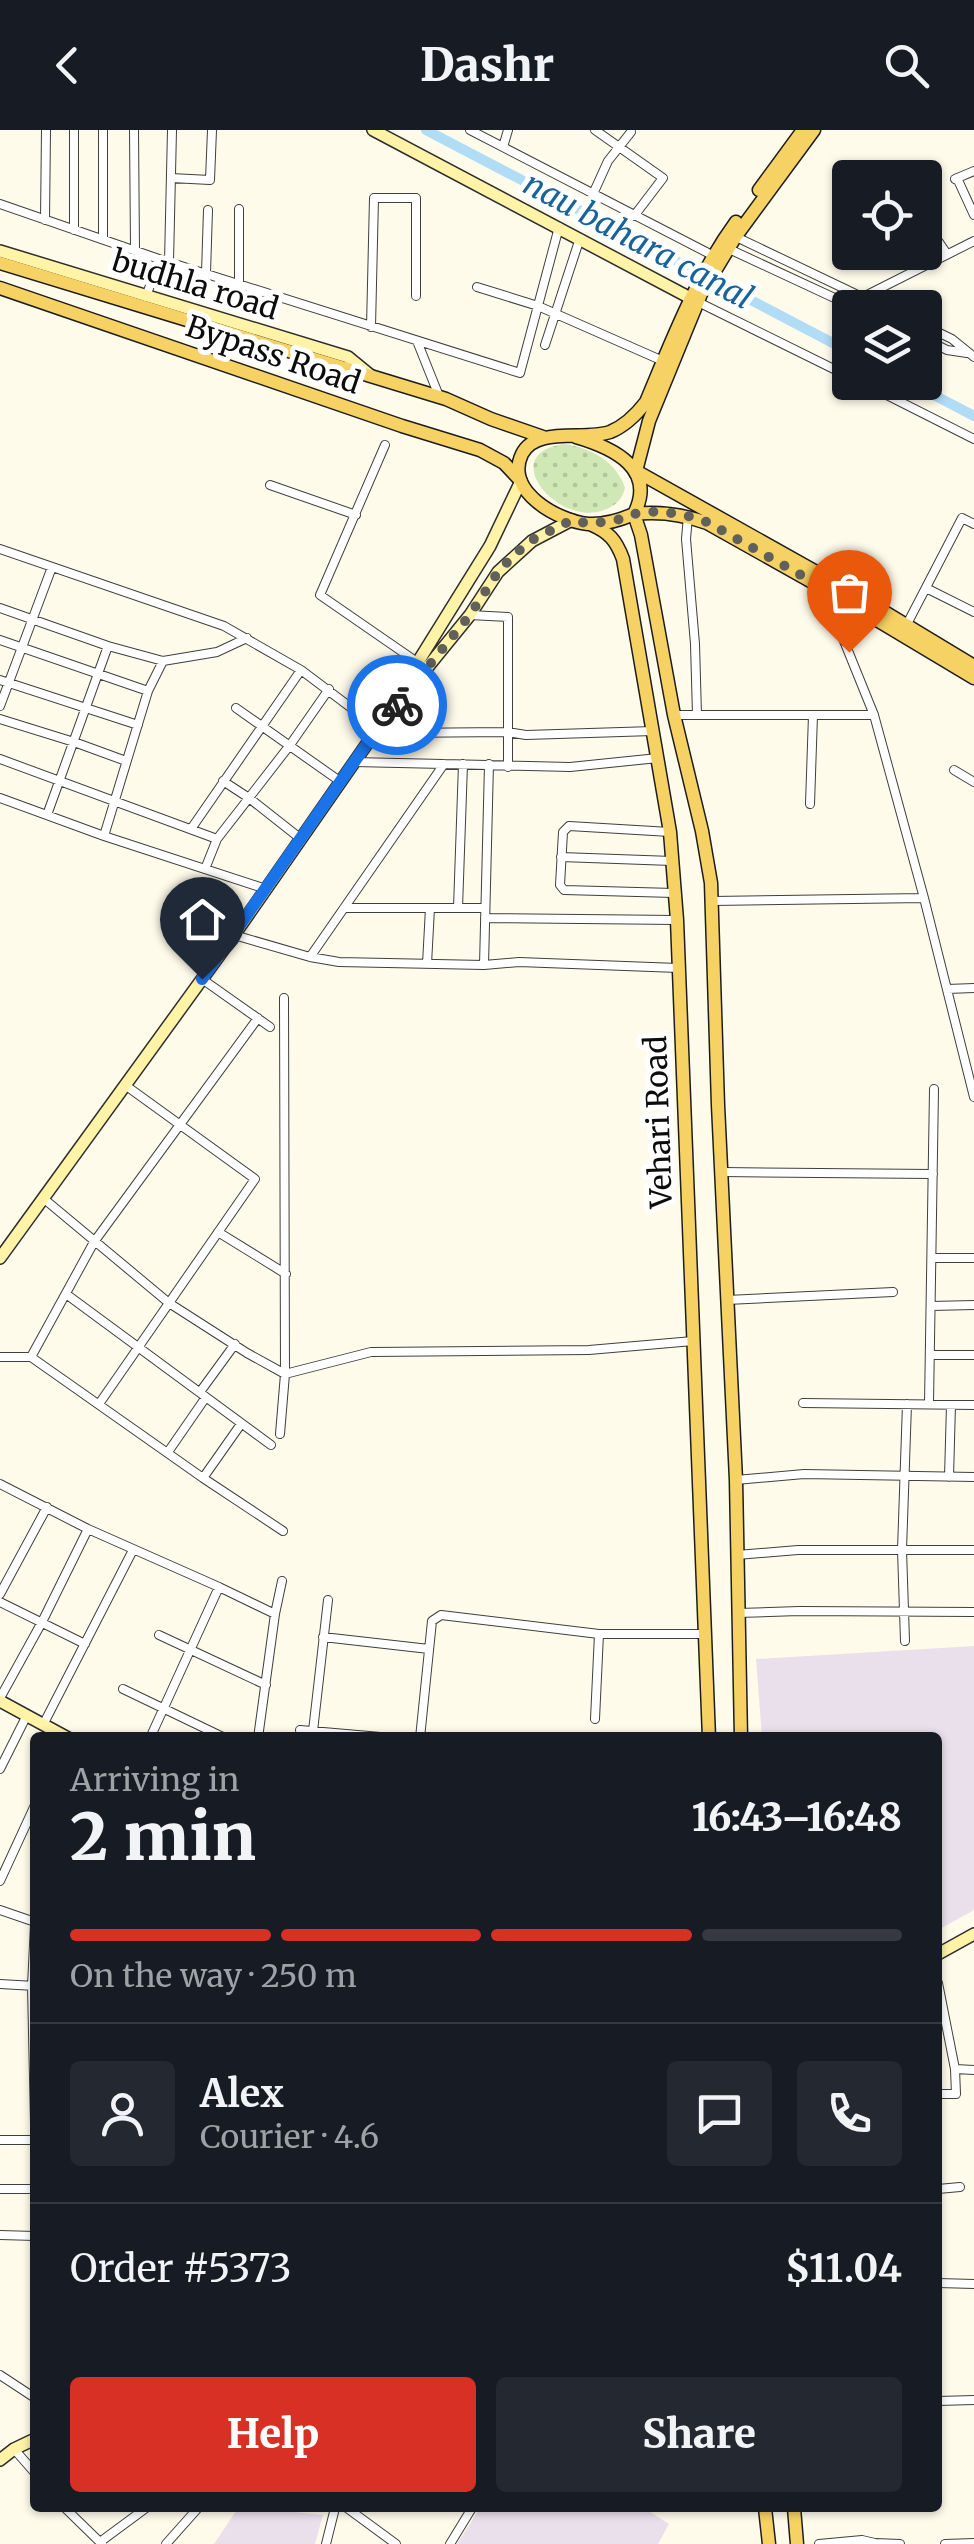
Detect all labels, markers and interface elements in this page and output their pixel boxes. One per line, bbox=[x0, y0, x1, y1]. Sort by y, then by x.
text: Dashr bbox=[420, 37, 554, 93]
icon: back bbox=[40, 38, 95, 93]
icon: search bbox=[879, 38, 934, 93]
map controls bbox=[832, 160, 942, 400]
button: locate bbox=[832, 160, 942, 270]
water label: nau bahara canal bbox=[516, 164, 760, 318]
street label: budhla road bbox=[107, 240, 283, 327]
button: layers bbox=[832, 290, 942, 400]
street label: Bypass Road bbox=[181, 306, 366, 402]
pin bbox=[807, 550, 892, 653]
icon: bag bbox=[822, 565, 877, 620]
courier bbox=[347, 655, 447, 755]
icon: bike bbox=[370, 678, 425, 733]
pin bbox=[160, 877, 245, 980]
icon: home bbox=[175, 892, 230, 947]
street label: Vehari Road bbox=[636, 1035, 680, 1210]
text: Arriving in bbox=[70, 1760, 239, 1800]
text: 16:43–16:48 bbox=[692, 1794, 902, 1841]
text: 2 min bbox=[70, 1796, 256, 1878]
text: On the way · 250 m bbox=[70, 1956, 357, 1996]
button: person bbox=[70, 2061, 175, 2166]
button: chat bbox=[667, 2061, 772, 2166]
button: phone bbox=[797, 2061, 902, 2166]
text: Alex bbox=[200, 2070, 284, 2117]
text: Courier · 4.6 bbox=[200, 2117, 379, 2157]
text: Order #5373 bbox=[70, 2245, 292, 2292]
text: $11.04 bbox=[785, 2245, 902, 2292]
button: Help bbox=[70, 2377, 476, 2492]
button: Share bbox=[496, 2377, 902, 2492]

